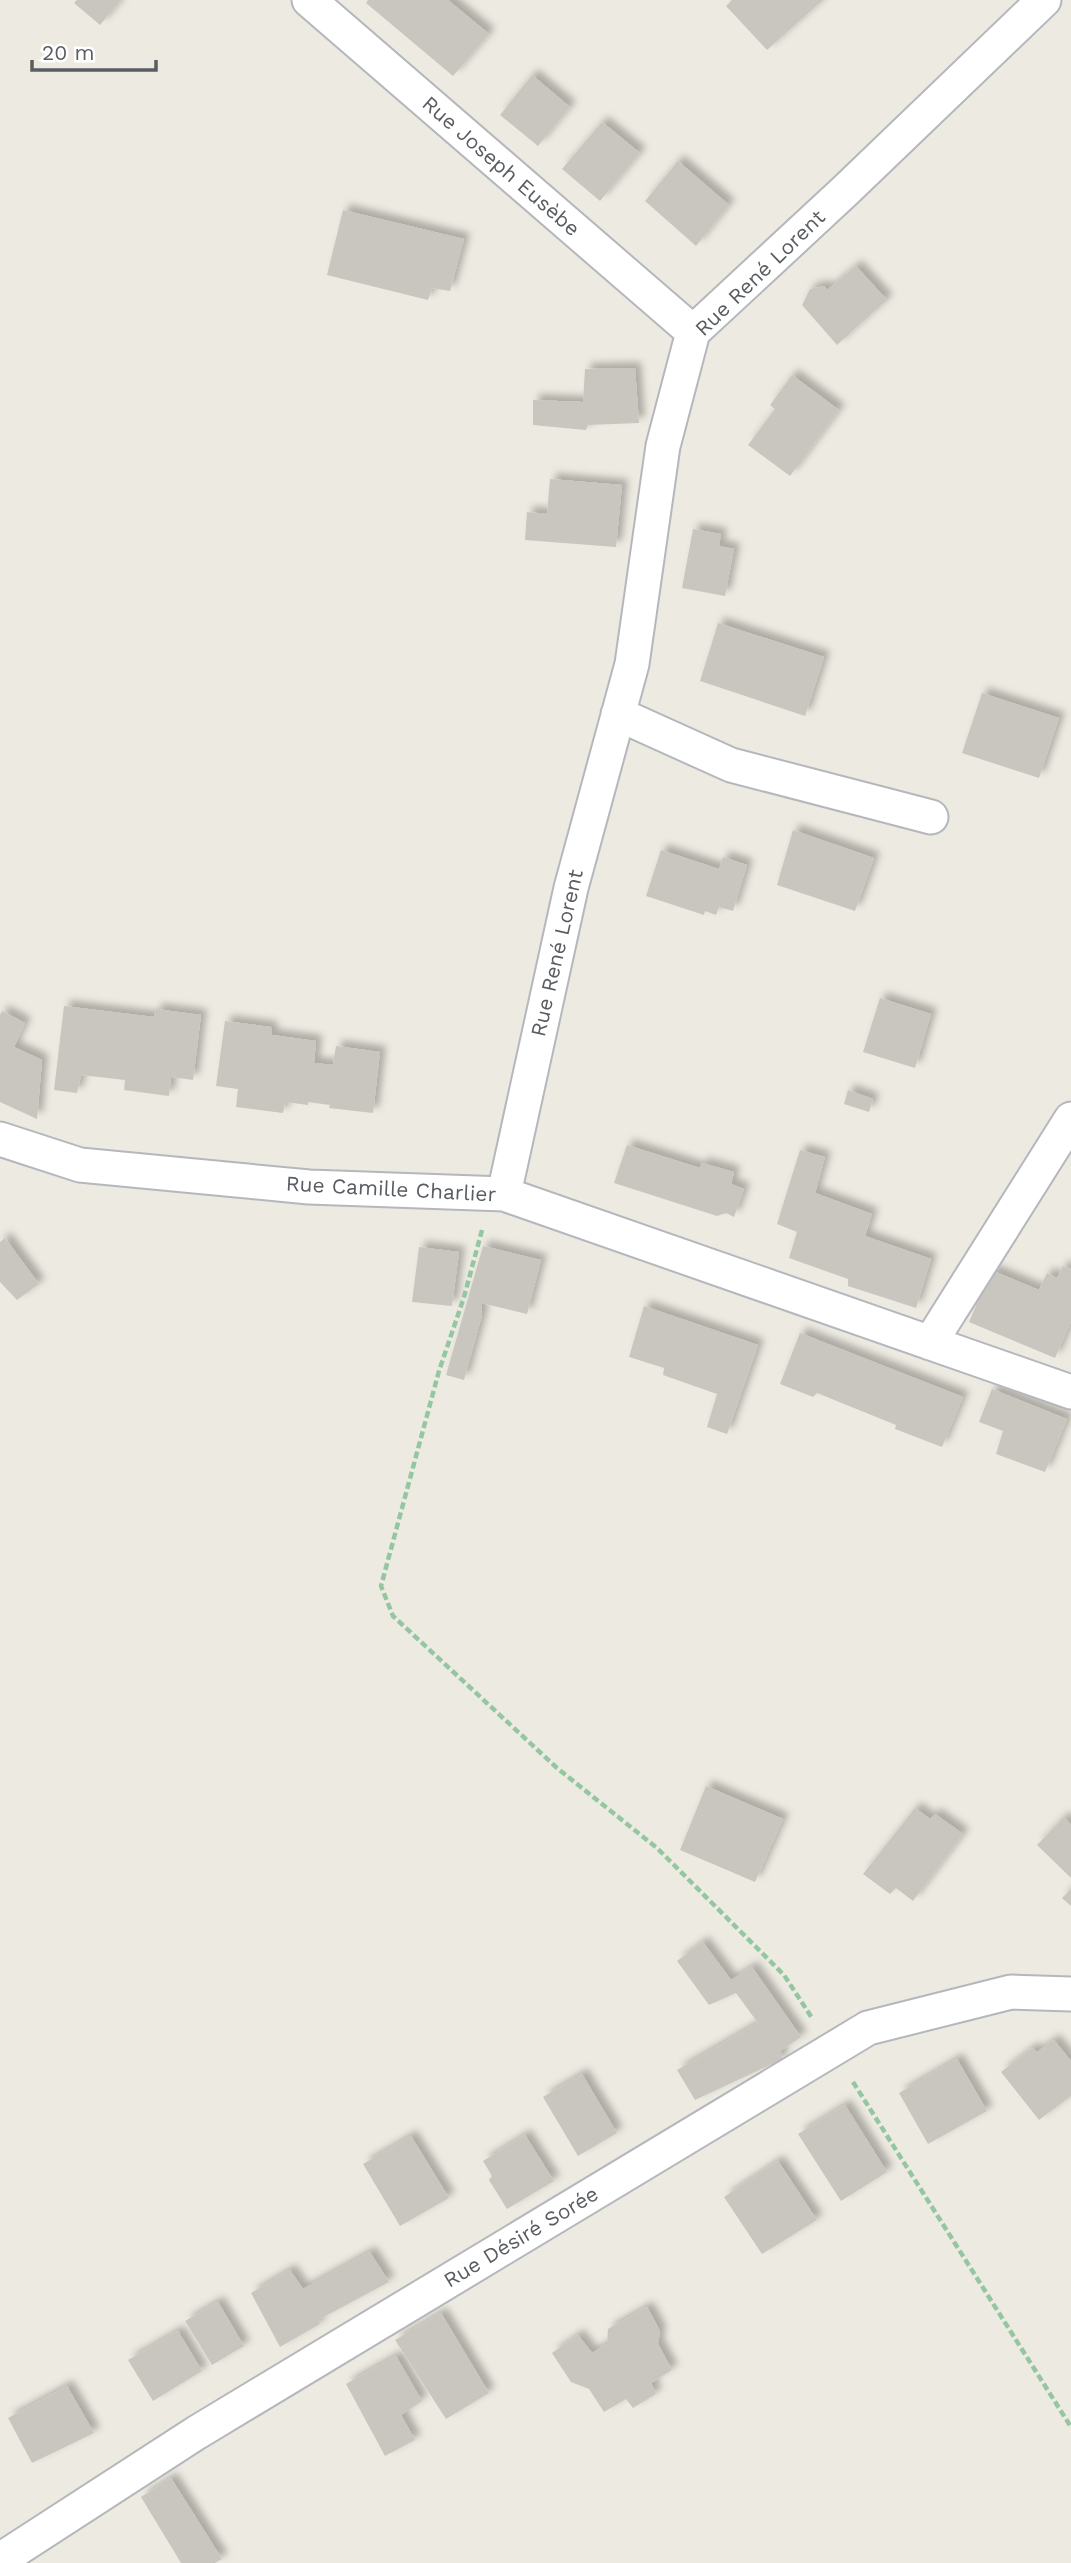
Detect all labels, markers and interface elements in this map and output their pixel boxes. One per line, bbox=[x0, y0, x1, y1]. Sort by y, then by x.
scale bar bbox=[32, 28, 156, 72]
text: 20 m bbox=[42, 40, 94, 65]
street label: Rue Joseph Eusèbe bbox=[417, 90, 585, 241]
street label: Rue René Lorent bbox=[690, 204, 830, 341]
street label: Rue René Lorent bbox=[525, 867, 588, 1039]
street label: Rue Camille Charlier bbox=[285, 1171, 497, 1207]
street label: Rue Désiré Sorée bbox=[439, 2181, 603, 2293]

